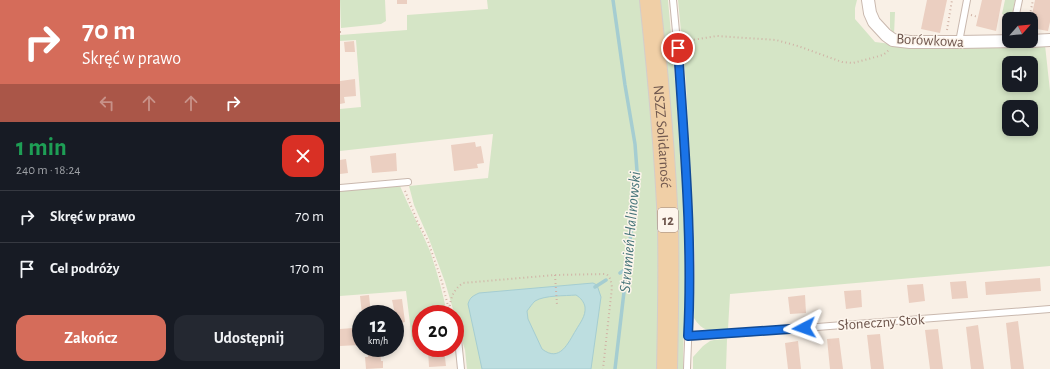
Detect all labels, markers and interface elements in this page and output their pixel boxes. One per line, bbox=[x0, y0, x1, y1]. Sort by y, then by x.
north arrow bbox=[1002, 12, 1038, 48]
map controls bbox=[1002, 12, 1038, 136]
icon: right bbox=[16, 16, 68, 68]
text: 70 m bbox=[82, 17, 136, 45]
pin bbox=[661, 31, 695, 65]
street label: Borówkowa bbox=[896, 31, 964, 50]
icon: arrive bbox=[667, 37, 689, 59]
text: Skręć w prawo bbox=[82, 50, 181, 68]
button: sound bbox=[1002, 56, 1038, 92]
street label: NSZZ Solidarność bbox=[650, 84, 673, 189]
icon: left bbox=[96, 92, 118, 114]
icon: ahead bbox=[138, 92, 160, 114]
icon: ahead bbox=[180, 92, 202, 114]
icon: right bbox=[222, 92, 244, 114]
button: search bbox=[1002, 100, 1038, 136]
button: close bbox=[282, 135, 324, 177]
text: 1 min bbox=[16, 136, 67, 160]
text: 240 m · 18:24 bbox=[16, 164, 81, 177]
water label: Strumień Halinowski bbox=[617, 170, 643, 293]
icon: right bbox=[16, 206, 38, 228]
road number: 12 bbox=[658, 208, 678, 232]
text: Skręć w prawo bbox=[50, 209, 135, 224]
text: 70 m bbox=[295, 209, 324, 224]
icon: arrive bbox=[16, 258, 38, 280]
text: Cel podróży bbox=[50, 261, 119, 276]
text: 170 m bbox=[290, 261, 324, 276]
speed limit sign: 20 bbox=[412, 305, 464, 357]
position arrow bbox=[783, 307, 825, 349]
street label: Słoneczny Stok bbox=[837, 312, 925, 333]
button: Zakończ bbox=[16, 315, 166, 361]
button: Udostępnij bbox=[174, 315, 324, 361]
text: 12 bbox=[370, 316, 386, 336]
text: km/h bbox=[368, 336, 388, 346]

